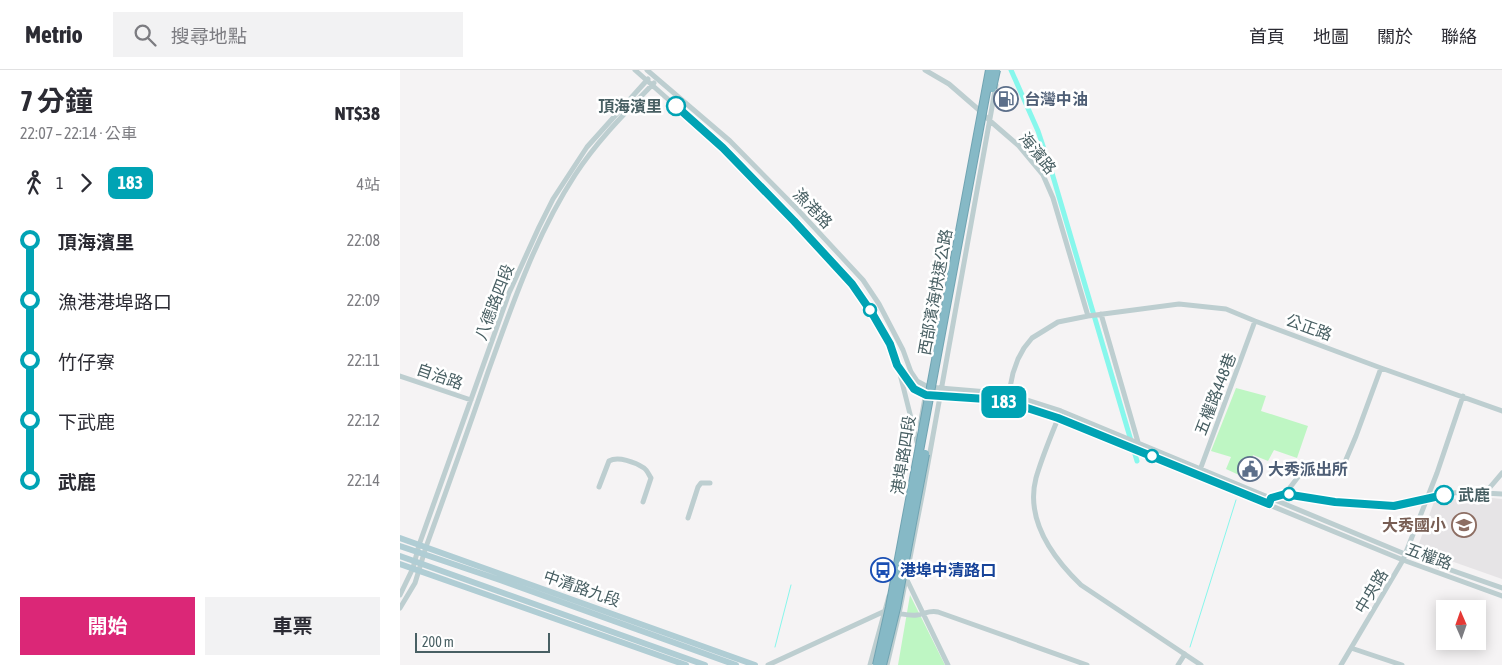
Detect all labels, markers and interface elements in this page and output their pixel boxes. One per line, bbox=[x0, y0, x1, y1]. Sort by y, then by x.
search box bbox=[113, 12, 463, 57]
text: Metrio bbox=[25, 21, 83, 48]
icon: search bbox=[131, 21, 159, 49]
text: 搜尋地點 bbox=[171, 25, 247, 47]
text: 首頁 bbox=[1249, 26, 1285, 47]
text: 地圖 bbox=[1313, 26, 1349, 47]
text: 關於 bbox=[1377, 26, 1413, 47]
text: 聯絡 bbox=[1441, 26, 1477, 47]
text: 7 分鐘 bbox=[20, 85, 93, 117]
fuel station icon: 台灣中油 bbox=[993, 86, 1019, 112]
place label: 台灣中油 bbox=[1024, 90, 1088, 108]
marker: 頂海濱里 bbox=[666, 96, 686, 116]
place label: 頂海濱里 bbox=[598, 97, 662, 115]
text: NT$38 bbox=[335, 102, 380, 124]
text: 22:07 – 22:14 · 公車 bbox=[20, 124, 137, 142]
street label: 海濱路 bbox=[1016, 129, 1060, 177]
icon: walk bbox=[20, 169, 48, 197]
icon: forward bbox=[72, 169, 100, 197]
text: 183 bbox=[118, 172, 143, 193]
text: 1 bbox=[56, 174, 64, 192]
text: 4站 bbox=[356, 175, 380, 193]
street label: 漁港路 bbox=[790, 184, 836, 232]
street label: 西部濱海快速公路 bbox=[915, 227, 955, 357]
text: 頂海濱里 bbox=[58, 231, 134, 253]
text: 22:08 bbox=[347, 231, 380, 249]
street label: 八德路四段 bbox=[471, 261, 517, 343]
text: 漁港港埠路口 bbox=[58, 291, 172, 313]
text: 22:09 bbox=[347, 291, 380, 309]
unlabelled marker bbox=[863, 303, 877, 317]
street label: 公正路 bbox=[1283, 310, 1335, 344]
street label: 五權路448巷 bbox=[1191, 350, 1239, 438]
text: 竹仔寮 bbox=[58, 351, 115, 373]
text: 22:11 bbox=[347, 351, 380, 369]
street label: 自治路 bbox=[414, 360, 466, 392]
line badge: 183 bbox=[975, 386, 1033, 418]
text: 183 bbox=[991, 391, 1017, 412]
text: 下武鹿 bbox=[58, 411, 115, 433]
text: 22:12 bbox=[347, 411, 380, 429]
street label: 港埠路四段 bbox=[888, 414, 918, 496]
unlabelled marker bbox=[1145, 449, 1159, 463]
public building icon: 大秀派出所 bbox=[1237, 456, 1263, 482]
place label: 大秀派出所 bbox=[1268, 460, 1348, 478]
text: 武鹿 bbox=[58, 471, 96, 493]
text: 22:14 bbox=[347, 471, 380, 489]
marker: 武鹿 bbox=[1434, 485, 1454, 505]
place label: 武鹿 bbox=[1458, 486, 1490, 504]
unlabelled marker bbox=[1282, 487, 1296, 501]
school or university icon: 大秀國小 bbox=[1451, 512, 1477, 538]
place label: 大秀國小 bbox=[1382, 516, 1446, 534]
street label: 五權路 bbox=[1403, 539, 1455, 573]
bus stop icon: 港埠中清路口 bbox=[870, 557, 896, 583]
place label: 港埠中清路口 bbox=[900, 561, 996, 579]
street label: 中清路九段 bbox=[541, 566, 623, 610]
street label: 中央路 bbox=[1351, 566, 1391, 616]
button: 開始 bbox=[20, 597, 195, 655]
button: 車票 bbox=[205, 597, 380, 655]
north arrow bbox=[1436, 600, 1486, 650]
map controls bbox=[1436, 600, 1486, 650]
scale bar bbox=[415, 630, 550, 653]
text: 200 m bbox=[422, 634, 454, 650]

